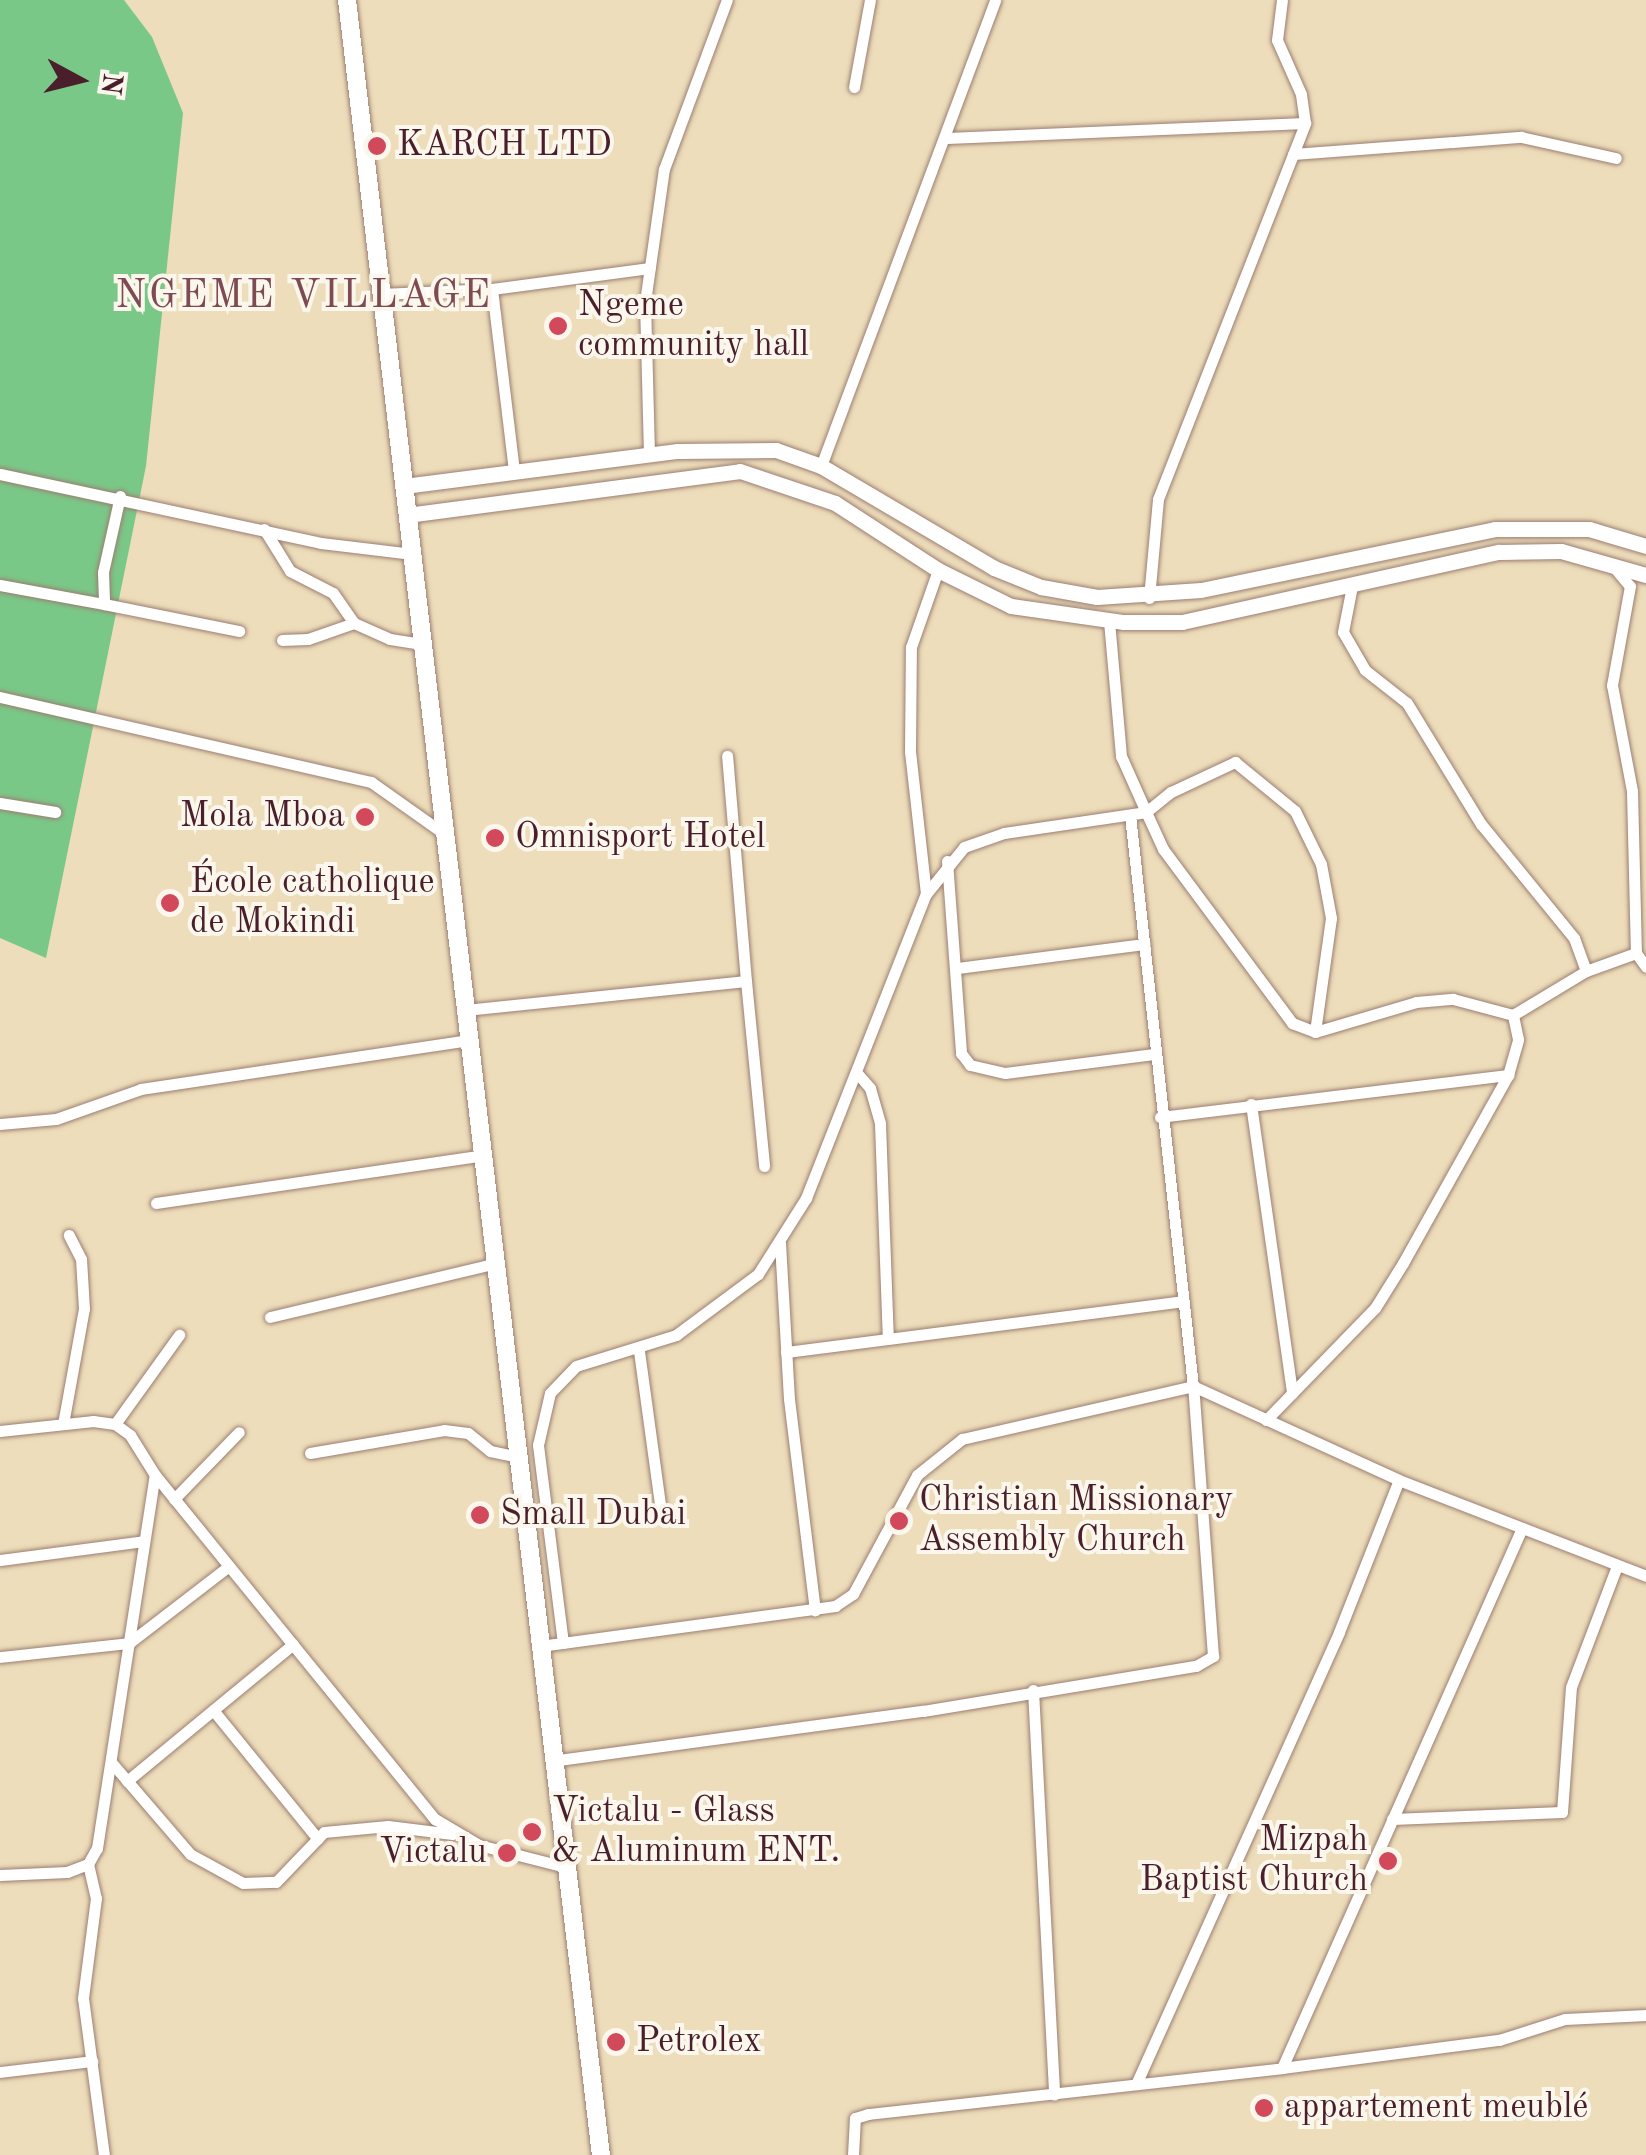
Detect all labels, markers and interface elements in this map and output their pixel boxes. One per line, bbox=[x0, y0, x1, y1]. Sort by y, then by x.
north arrow bbox=[30, 30, 130, 130]
text: N bbox=[95, 71, 125, 96]
place label: KARCH LTD bbox=[397, 125, 612, 167]
marker: KARCH LTD bbox=[366, 135, 388, 157]
district label: NGEME VILLAGE bbox=[115, 273, 493, 321]
place label: Ngeme community hall bbox=[578, 285, 809, 367]
marker: Ngeme community hall bbox=[547, 315, 569, 337]
place label: Mola Mboa bbox=[180, 796, 345, 838]
marker: Mola Mboa bbox=[354, 806, 376, 828]
place label: Omnisport Hotel bbox=[515, 817, 765, 859]
marker: Omnisport Hotel bbox=[484, 827, 506, 849]
place label: École catholique de Mokindi bbox=[190, 862, 435, 944]
marker: École catholique de Mokindi bbox=[159, 892, 181, 914]
place label: Christian Missionary Assembly Church bbox=[919, 1480, 1233, 1562]
place label: Small Dubai bbox=[500, 1494, 686, 1536]
marker: Small Dubai bbox=[469, 1504, 491, 1526]
marker: Christian Missionary Assembly Church bbox=[888, 1510, 910, 1532]
place label: Victalu - Glass & Aluminum ENT. bbox=[552, 1791, 840, 1873]
place label: Mizpah Baptist Church bbox=[1140, 1820, 1368, 1902]
marker: Victalu - Glass & Aluminum ENT. bbox=[521, 1821, 543, 1843]
place label: Victalu bbox=[379, 1832, 487, 1874]
marker: Victalu bbox=[496, 1842, 518, 1864]
marker: Mizpah Baptist Church bbox=[1377, 1850, 1399, 1872]
place label: Petrolex bbox=[636, 2021, 762, 2063]
marker: Petrolex bbox=[605, 2031, 627, 2053]
place label: appartement meublé bbox=[1284, 2087, 1588, 2129]
marker: appartement meublé bbox=[1253, 2097, 1275, 2119]

